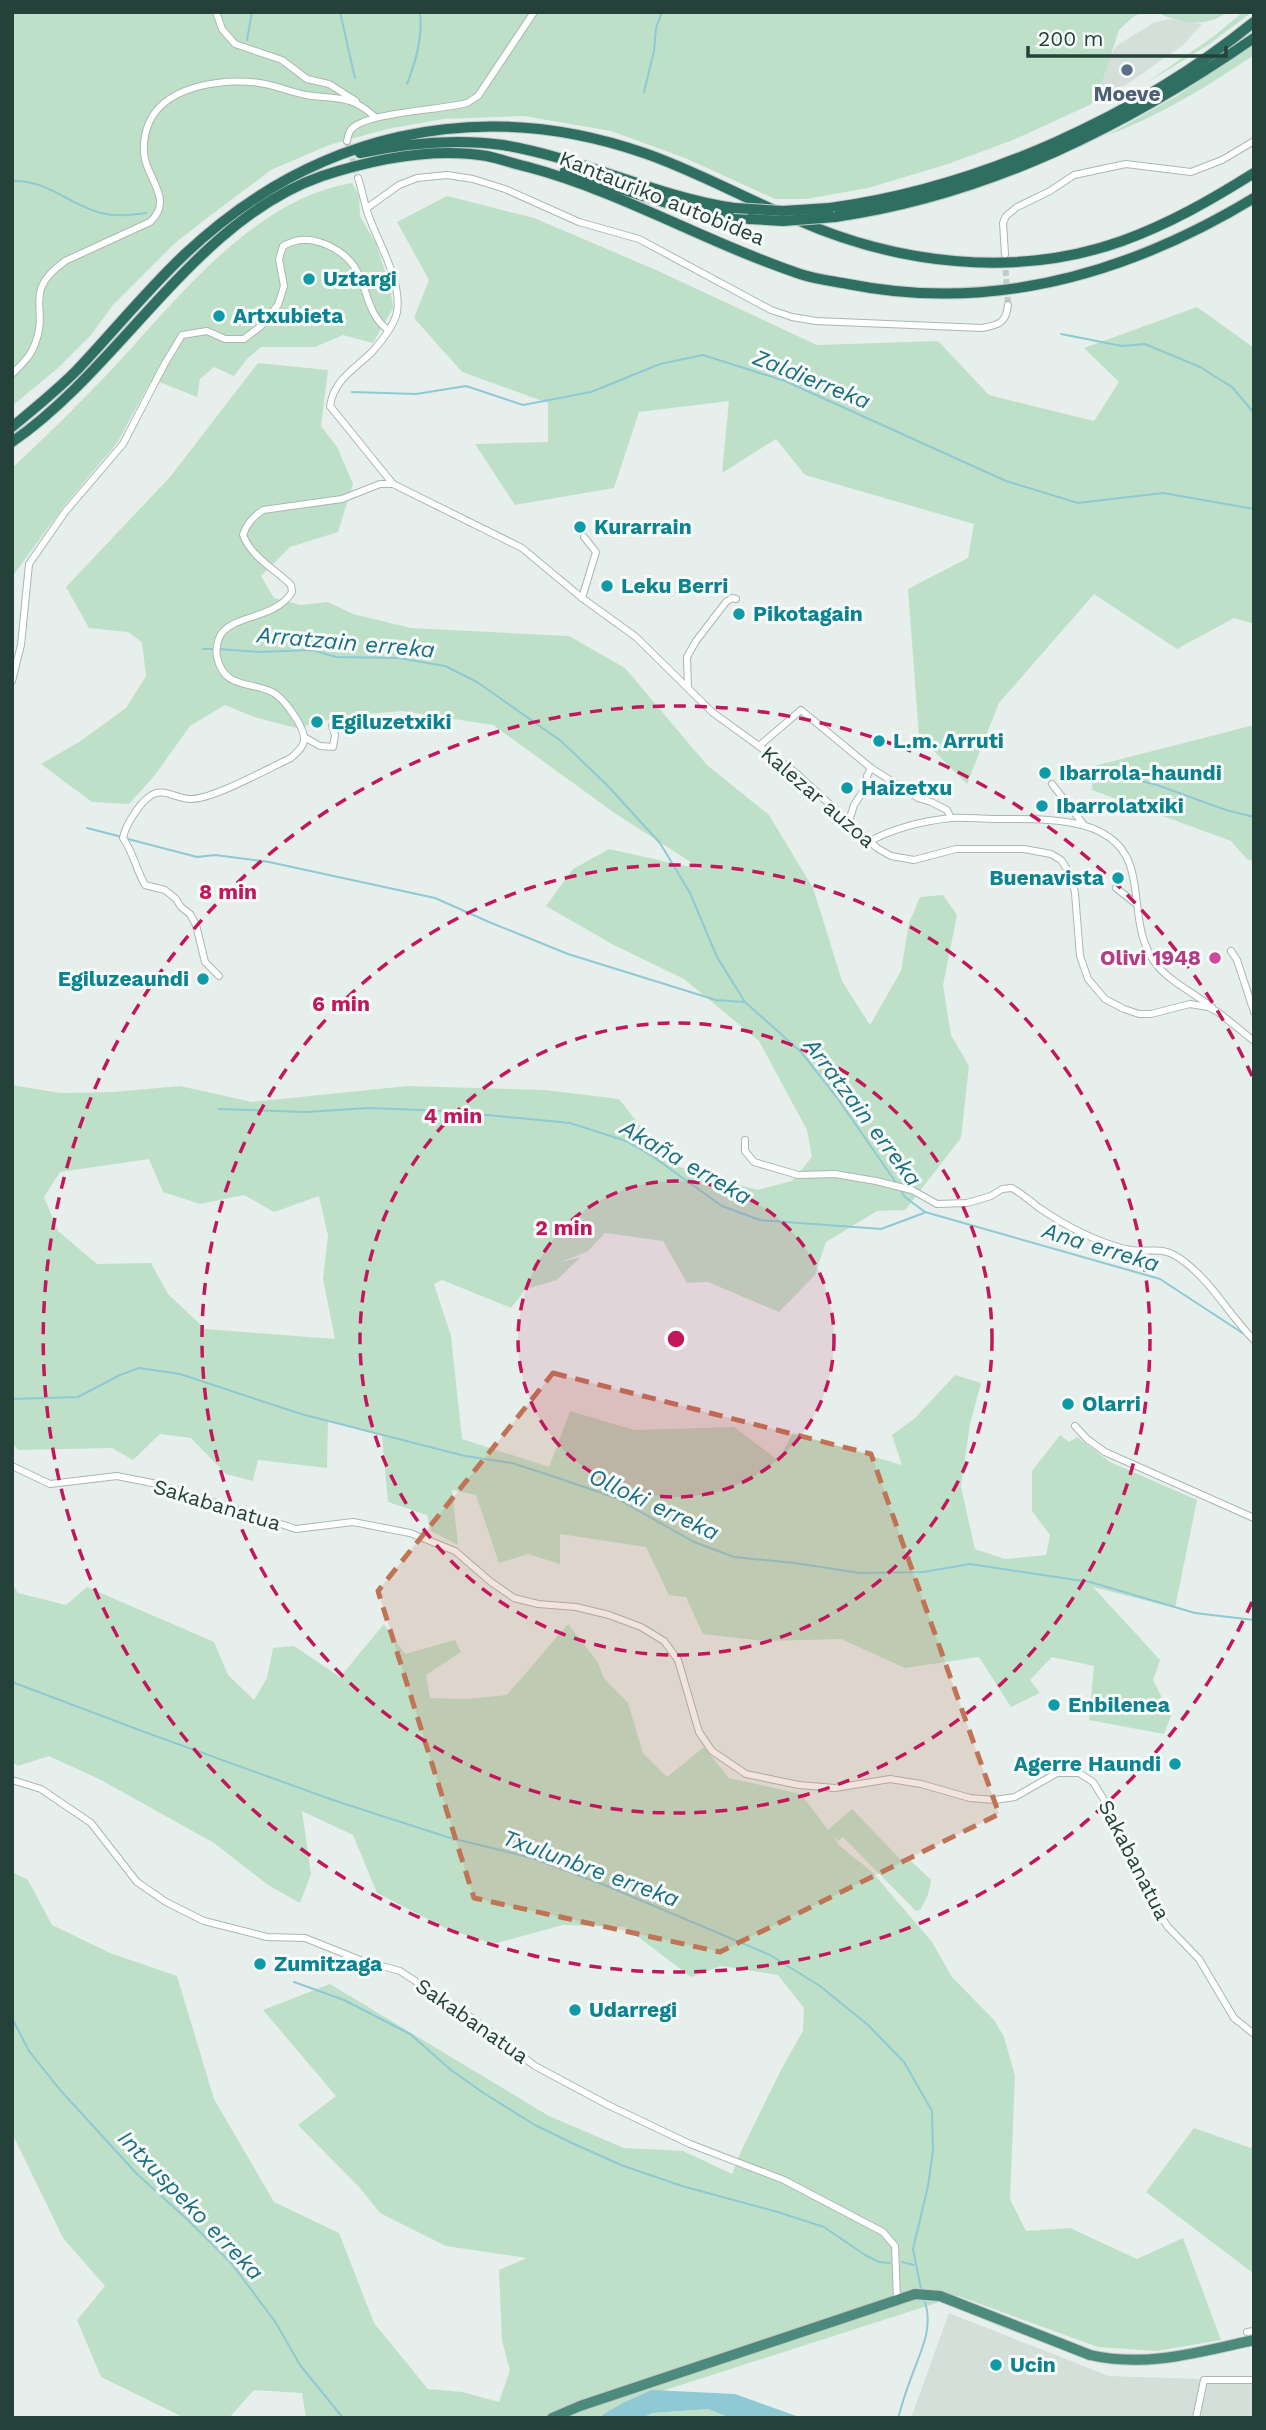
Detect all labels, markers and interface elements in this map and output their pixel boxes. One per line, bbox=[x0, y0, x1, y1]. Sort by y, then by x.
scale bar bbox=[1028, 14, 1226, 58]
text: 200 m bbox=[1038, 26, 1104, 51]
marker: Moeve bbox=[1119, 62, 1135, 78]
place label: Moeve bbox=[1093, 81, 1161, 106]
street label: Kantauriko autobidea bbox=[556, 145, 769, 250]
place label: Uztargi bbox=[323, 266, 397, 291]
marker: Uztargi bbox=[301, 271, 317, 287]
place label: Artxubieta bbox=[233, 303, 344, 328]
marker: Artxubieta bbox=[211, 308, 227, 324]
water label: Zaldierreka bbox=[748, 343, 874, 415]
place label: Kurarrain bbox=[594, 514, 692, 539]
marker: Kurarrain bbox=[572, 519, 588, 535]
place label: Leku Berri bbox=[621, 573, 728, 598]
marker: Leku Berri bbox=[599, 578, 615, 594]
place label: Pikotagain bbox=[753, 601, 863, 626]
marker: Pikotagain bbox=[731, 606, 747, 622]
water label: Arratzain erreka bbox=[255, 621, 436, 664]
place label: Egiluzetxiki bbox=[331, 709, 452, 734]
marker: Egiluzetxiki bbox=[309, 714, 325, 730]
place label: L.m. Arruti bbox=[893, 728, 1004, 753]
marker: L.m. Arruti bbox=[871, 733, 887, 749]
street label: Kalezar auzoa bbox=[756, 740, 880, 853]
place label: Ibarrola-haundi bbox=[1059, 760, 1222, 785]
marker: Ibarrola-haundi bbox=[1037, 765, 1053, 781]
place label: Haizetxu bbox=[861, 775, 952, 800]
marker: Haizetxu bbox=[839, 780, 855, 796]
place label: Ibarrolatxiki bbox=[1056, 793, 1184, 818]
marker: Ibarrolatxiki bbox=[1034, 798, 1050, 814]
place label: Buenavista bbox=[989, 865, 1105, 890]
marker: Buenavista bbox=[1110, 870, 1126, 886]
text: 8 min bbox=[199, 879, 257, 904]
place label: Olivi 1948 bbox=[1100, 945, 1201, 970]
marker: Olivi 1948 bbox=[1207, 950, 1223, 966]
place label: Egiluzeaundi bbox=[58, 966, 189, 991]
marker: Egiluzeaundi bbox=[195, 971, 211, 987]
text: 6 min bbox=[312, 991, 370, 1016]
water label: Arratzain erreka bbox=[797, 1032, 927, 1192]
text: 4 min bbox=[424, 1103, 482, 1128]
water label: Akaña erreka bbox=[615, 1114, 756, 1211]
text: 2 min bbox=[535, 1215, 593, 1240]
water label: Ana erreka bbox=[1038, 1217, 1162, 1278]
centre of rings bbox=[664, 1327, 688, 1351]
place label: Olarri bbox=[1082, 1391, 1141, 1416]
marker: Olarri bbox=[1060, 1396, 1076, 1412]
water label: Olloki erreka bbox=[584, 1463, 723, 1546]
street label: Sakabanatua bbox=[150, 1473, 284, 1536]
place label: Enbilenea bbox=[1068, 1692, 1171, 1717]
marker: Enbilenea bbox=[1046, 1697, 1062, 1713]
place label: Agerre Haundi bbox=[1014, 1751, 1161, 1776]
marker: Agerre Haundi bbox=[1167, 1756, 1183, 1772]
street label: Sakabanatua bbox=[1093, 1795, 1176, 1924]
water label: Txulunbre erreka bbox=[499, 1824, 683, 1913]
place label: Zumitzaga bbox=[274, 1951, 383, 1976]
marker: Zumitzaga bbox=[252, 1956, 268, 1972]
street label: Sakabanatua bbox=[411, 1973, 534, 2069]
place label: Udarregi bbox=[589, 1997, 677, 2022]
marker: Udarregi bbox=[567, 2002, 583, 2018]
water label: Intxuspeko erreka bbox=[112, 2125, 269, 2286]
place label: Ucin bbox=[1010, 2352, 1056, 2377]
marker: Ucin bbox=[988, 2357, 1004, 2373]

